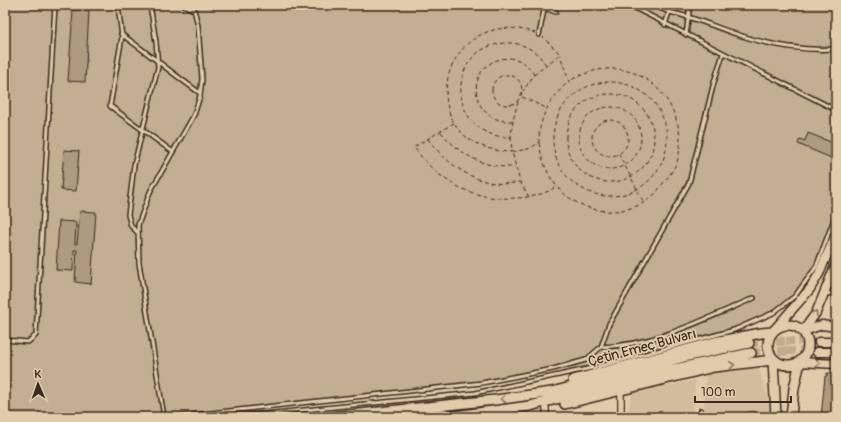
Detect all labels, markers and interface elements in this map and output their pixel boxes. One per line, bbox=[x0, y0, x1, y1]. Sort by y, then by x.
one-way arrow bbox=[811, 310, 818, 317]
street label: Çetin Emeç Bulvarı bbox=[586, 325, 698, 370]
one-way arrow bbox=[815, 359, 821, 367]
one-way arrow bbox=[729, 361, 735, 370]
north arrow bbox=[18, 364, 58, 404]
text: K bbox=[34, 368, 42, 381]
scale bar bbox=[695, 378, 791, 404]
text: 100 m bbox=[701, 385, 736, 400]
one-way arrow bbox=[500, 394, 506, 403]

